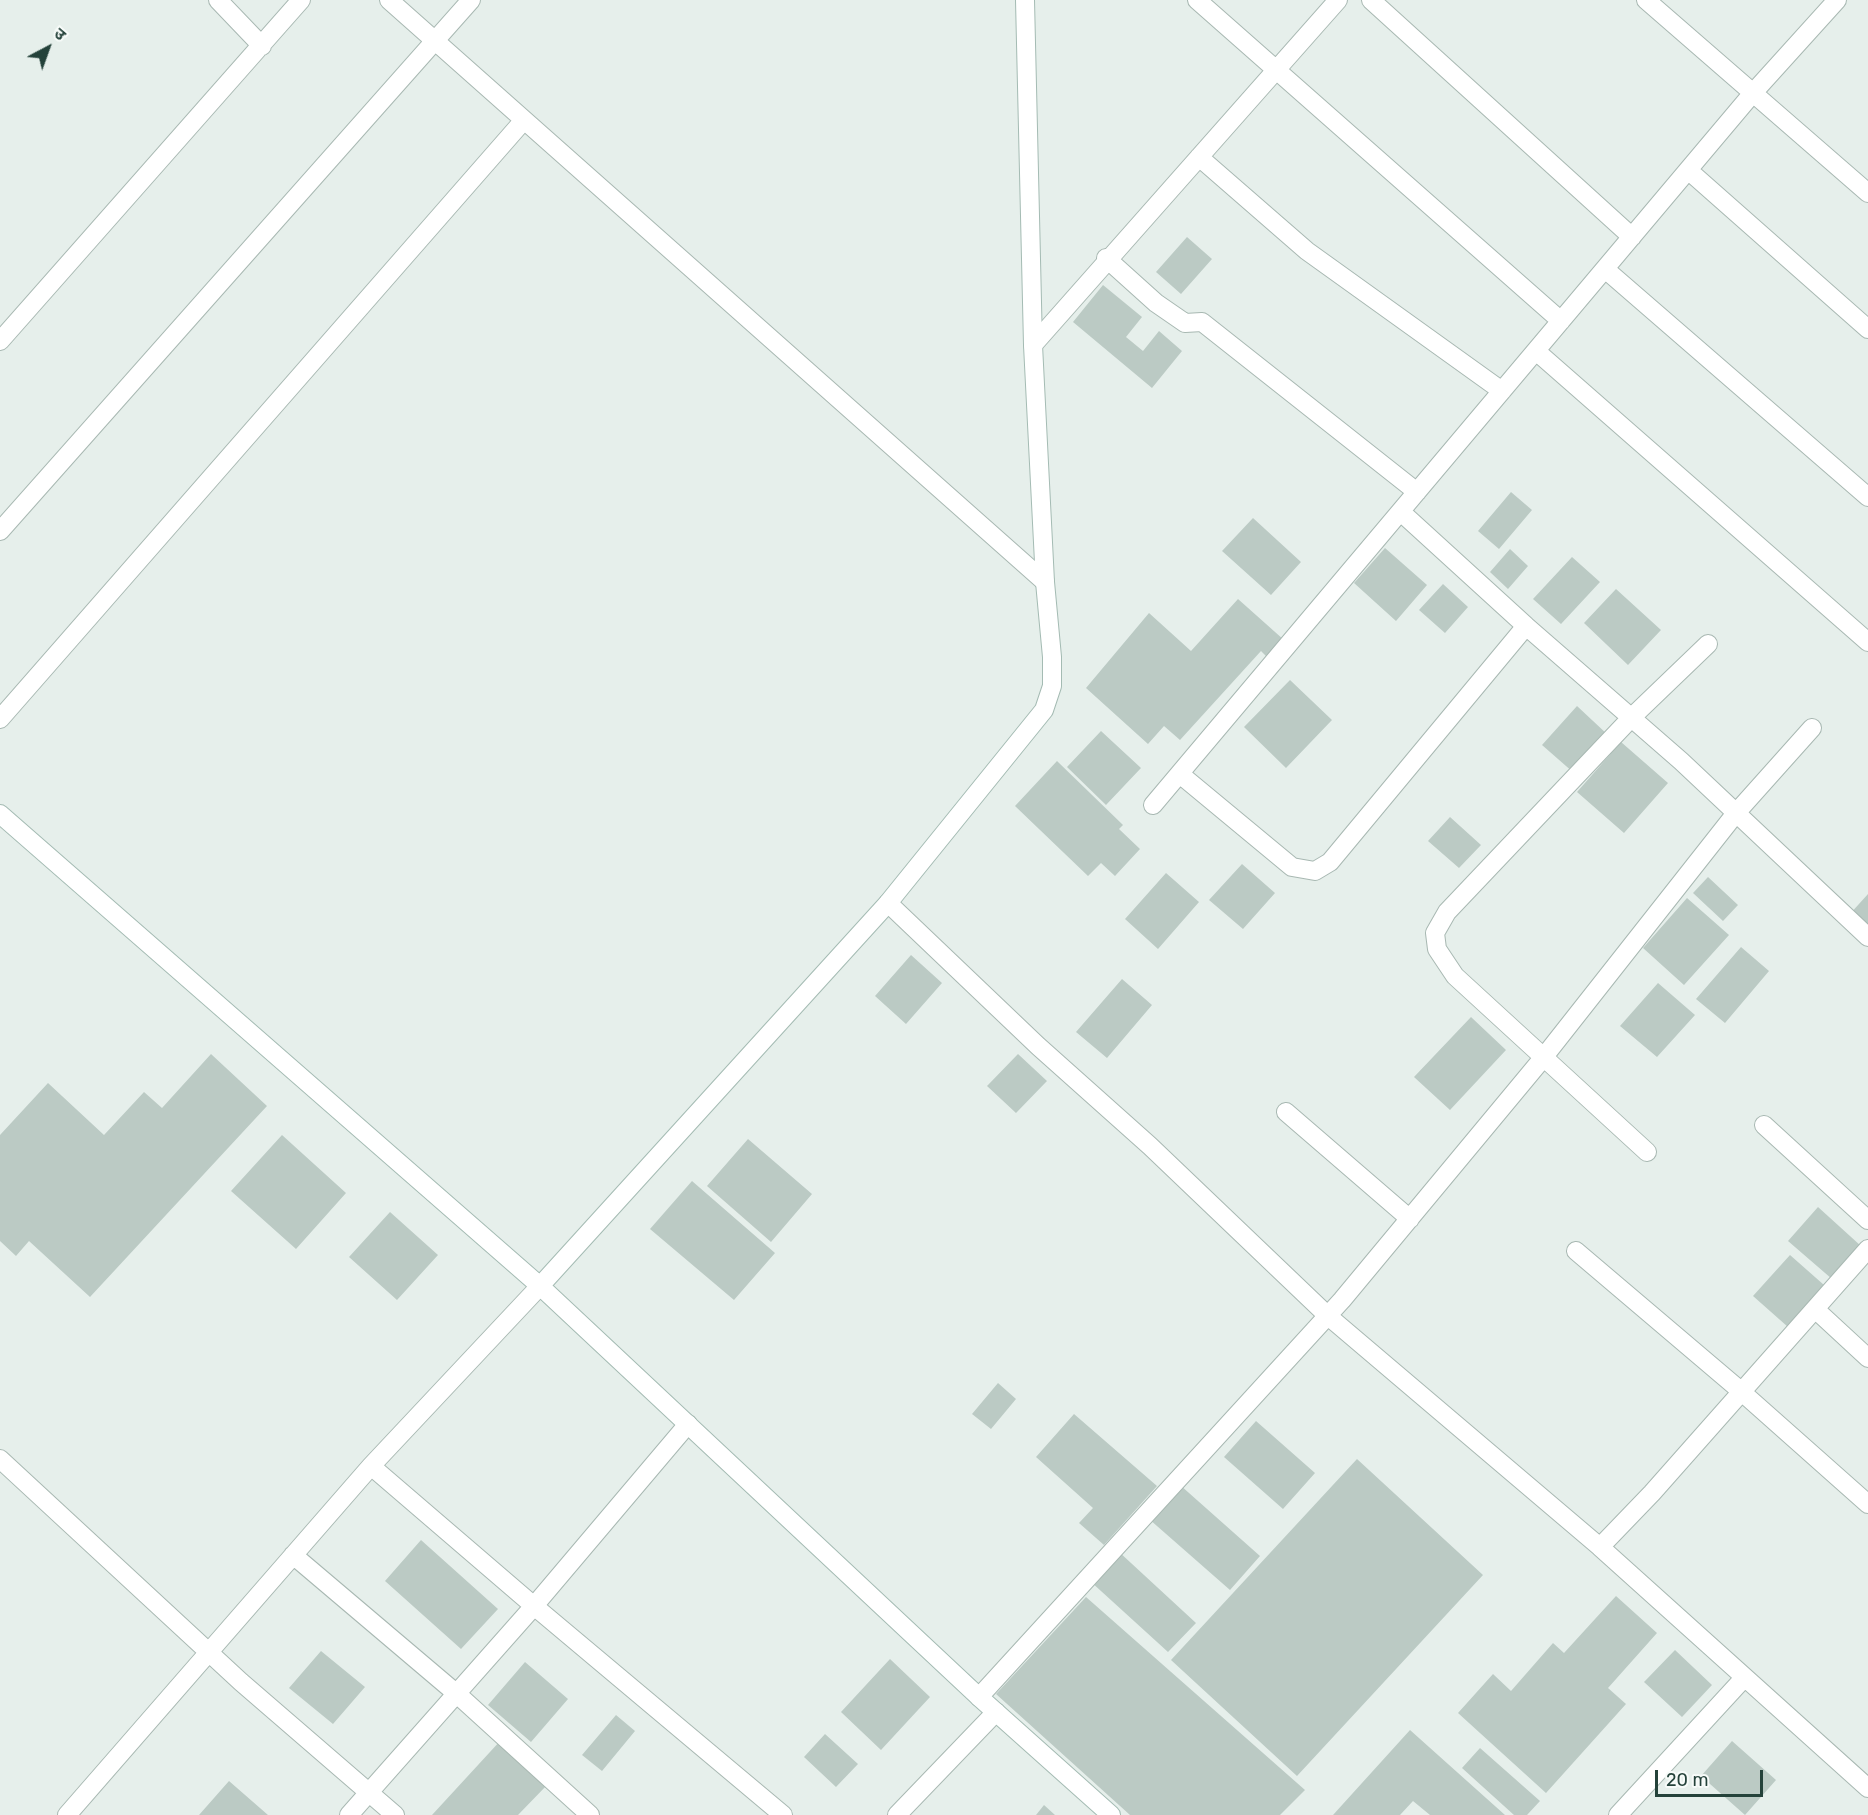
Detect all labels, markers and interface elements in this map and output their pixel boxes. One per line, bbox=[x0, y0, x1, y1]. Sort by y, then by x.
north arrow bbox=[18, 18, 78, 78]
text: उ bbox=[50, 24, 70, 44]
scale bar bbox=[1658, 1758, 1766, 1796]
text: 20 m bbox=[1666, 1769, 1708, 1791]

